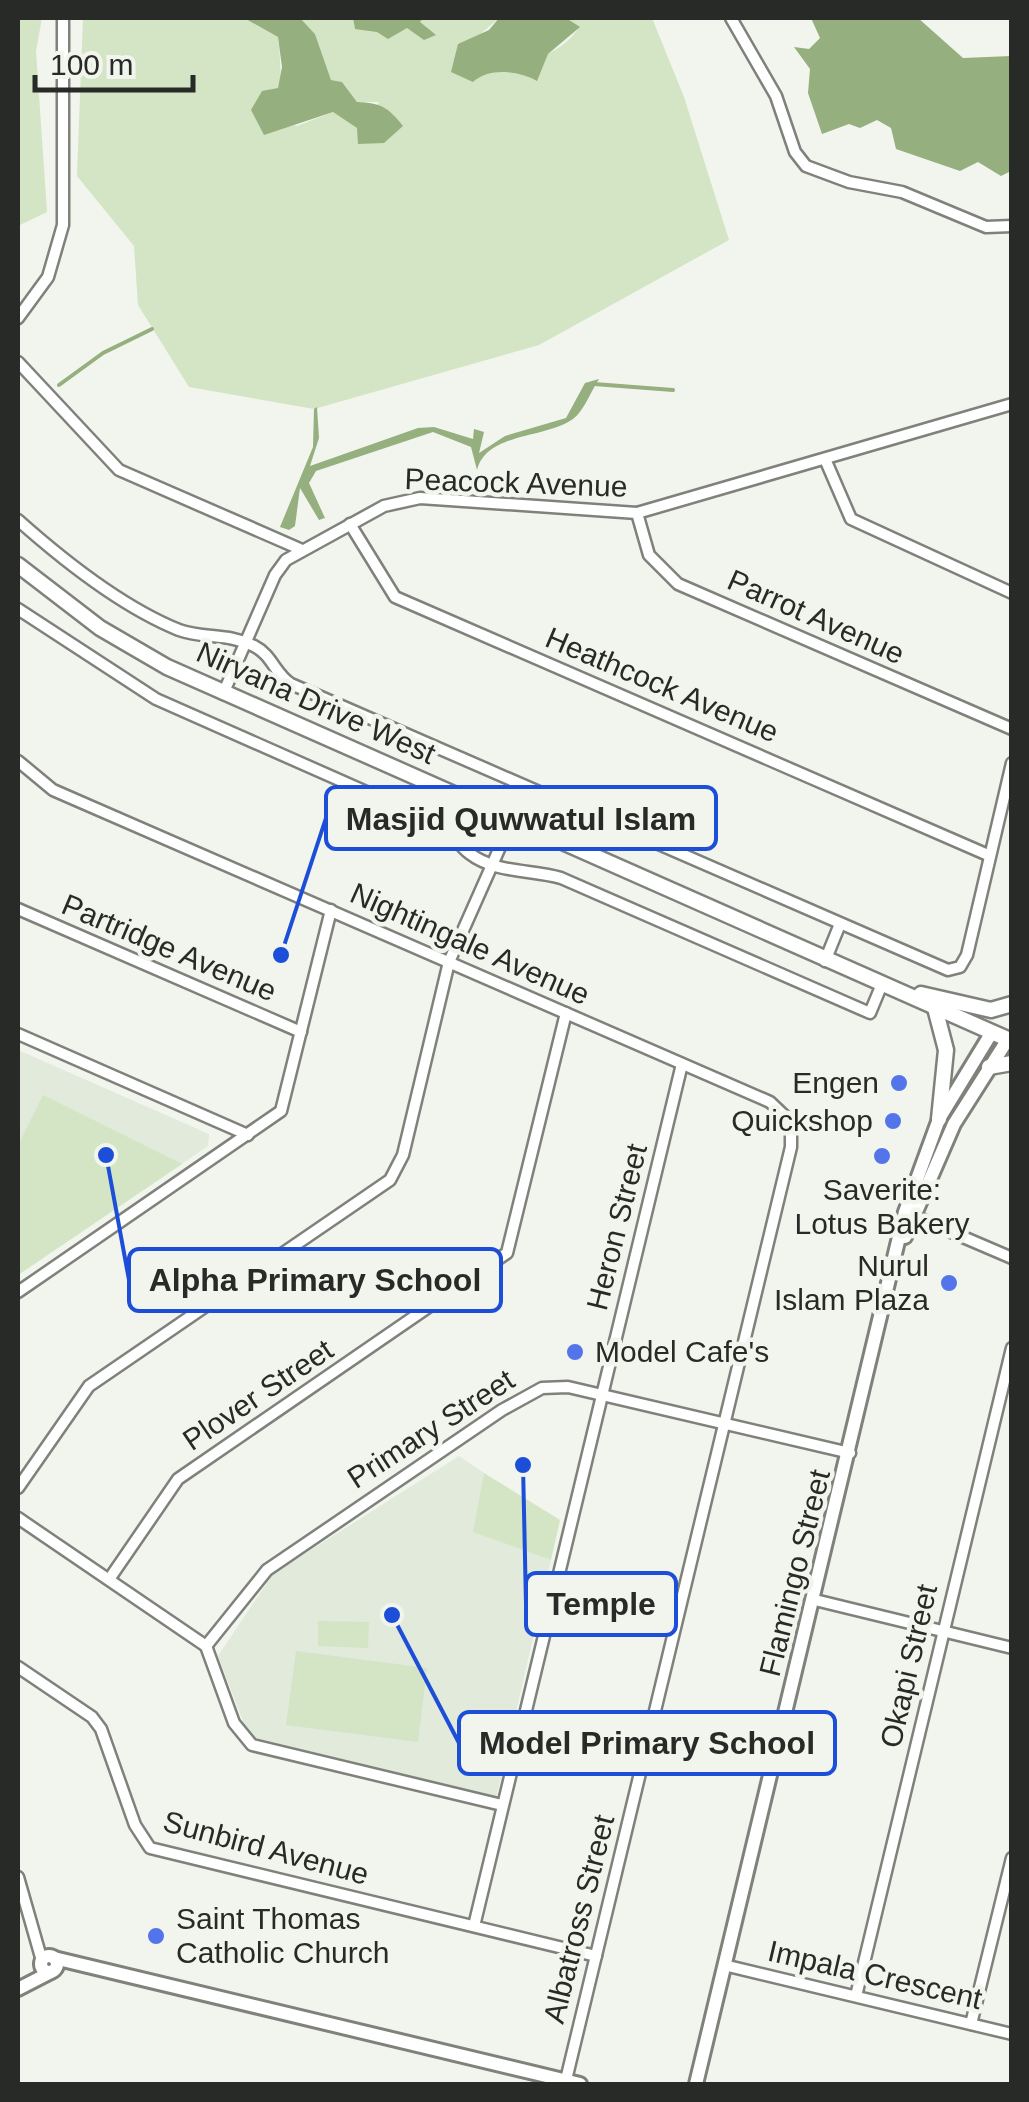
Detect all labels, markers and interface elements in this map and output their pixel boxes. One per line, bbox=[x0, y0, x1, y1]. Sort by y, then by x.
scale bar bbox=[35, 30, 192, 92]
text: 100 m bbox=[50, 48, 133, 81]
street label: Peacock Avenue bbox=[404, 462, 628, 503]
street label: Parrot Avenue bbox=[723, 563, 910, 670]
street label: Heathcock Avenue bbox=[541, 621, 784, 748]
street label: Nirvana Drive West bbox=[192, 635, 441, 770]
callout: Masjid Quwwatul Islam bbox=[326, 787, 716, 849]
text: Masjid Quwwatul Islam bbox=[346, 801, 696, 837]
street label: Nightingale Avenue bbox=[346, 876, 595, 1011]
street label: Partridge Avenue bbox=[57, 887, 281, 1008]
place label: Engen bbox=[792, 1066, 879, 1099]
marker: Engen bbox=[888, 1072, 910, 1094]
place label: Quickshop bbox=[731, 1104, 873, 1137]
marker: Quickshop bbox=[882, 1110, 904, 1132]
street label: Heron Street bbox=[580, 1140, 653, 1313]
marker: Saverite: Lotus Bakery bbox=[871, 1145, 893, 1167]
place label: Saverite: Lotus Bakery bbox=[794, 1173, 970, 1240]
callout: Alpha Primary School bbox=[129, 1249, 501, 1311]
place label: Nurul Islam Plaza bbox=[774, 1249, 929, 1316]
text: Alpha Primary School bbox=[149, 1262, 481, 1298]
marker: Nurul Islam Plaza bbox=[938, 1272, 960, 1294]
street label: Plover Street bbox=[177, 1332, 339, 1457]
place label: Model Cafe's bbox=[595, 1335, 769, 1368]
marker: Model Cafe's bbox=[564, 1341, 586, 1363]
street label: Primary Street bbox=[341, 1362, 521, 1495]
street label: Flamingo Street bbox=[753, 1466, 836, 1680]
callout: Temple bbox=[526, 1573, 676, 1635]
street label: Okapi Street bbox=[874, 1580, 943, 1751]
text: Temple bbox=[546, 1586, 656, 1622]
callout: Model Primary School bbox=[459, 1712, 835, 1774]
text: Model Primary School bbox=[479, 1725, 815, 1761]
street label: Sunbird Avenue bbox=[160, 1804, 372, 1891]
street label: Albatross Street bbox=[537, 1811, 621, 2026]
place label: Saint Thomas Catholic Church bbox=[176, 1902, 389, 1969]
marker: Saint Thomas Catholic Church bbox=[145, 1925, 167, 1947]
street label: Impala Crescent bbox=[765, 1934, 986, 2015]

